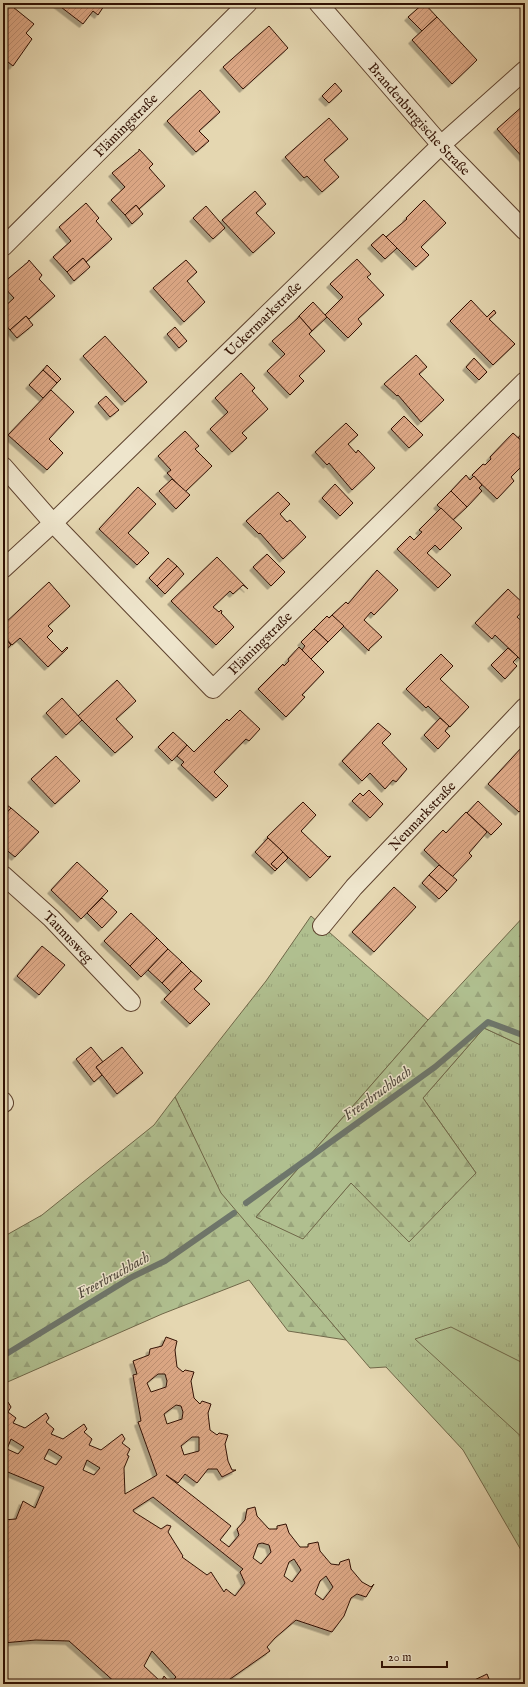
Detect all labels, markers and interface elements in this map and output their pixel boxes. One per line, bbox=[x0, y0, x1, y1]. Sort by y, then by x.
street label: Brandenburgische Straße bbox=[364, 59, 474, 180]
street label: Flämingstraße bbox=[91, 90, 162, 161]
street label: Uckermarkstraße bbox=[221, 277, 306, 361]
street label: Flämingstraße bbox=[225, 608, 297, 679]
street label: Neumarkstraße bbox=[385, 777, 460, 855]
street label: Taunusweg bbox=[39, 907, 97, 967]
water label: Freerbruchbach bbox=[339, 1062, 416, 1125]
water label: Freerbruchbach bbox=[73, 1247, 154, 1303]
scale bar bbox=[382, 1643, 447, 1669]
text: 20 m bbox=[388, 1650, 411, 1665]

